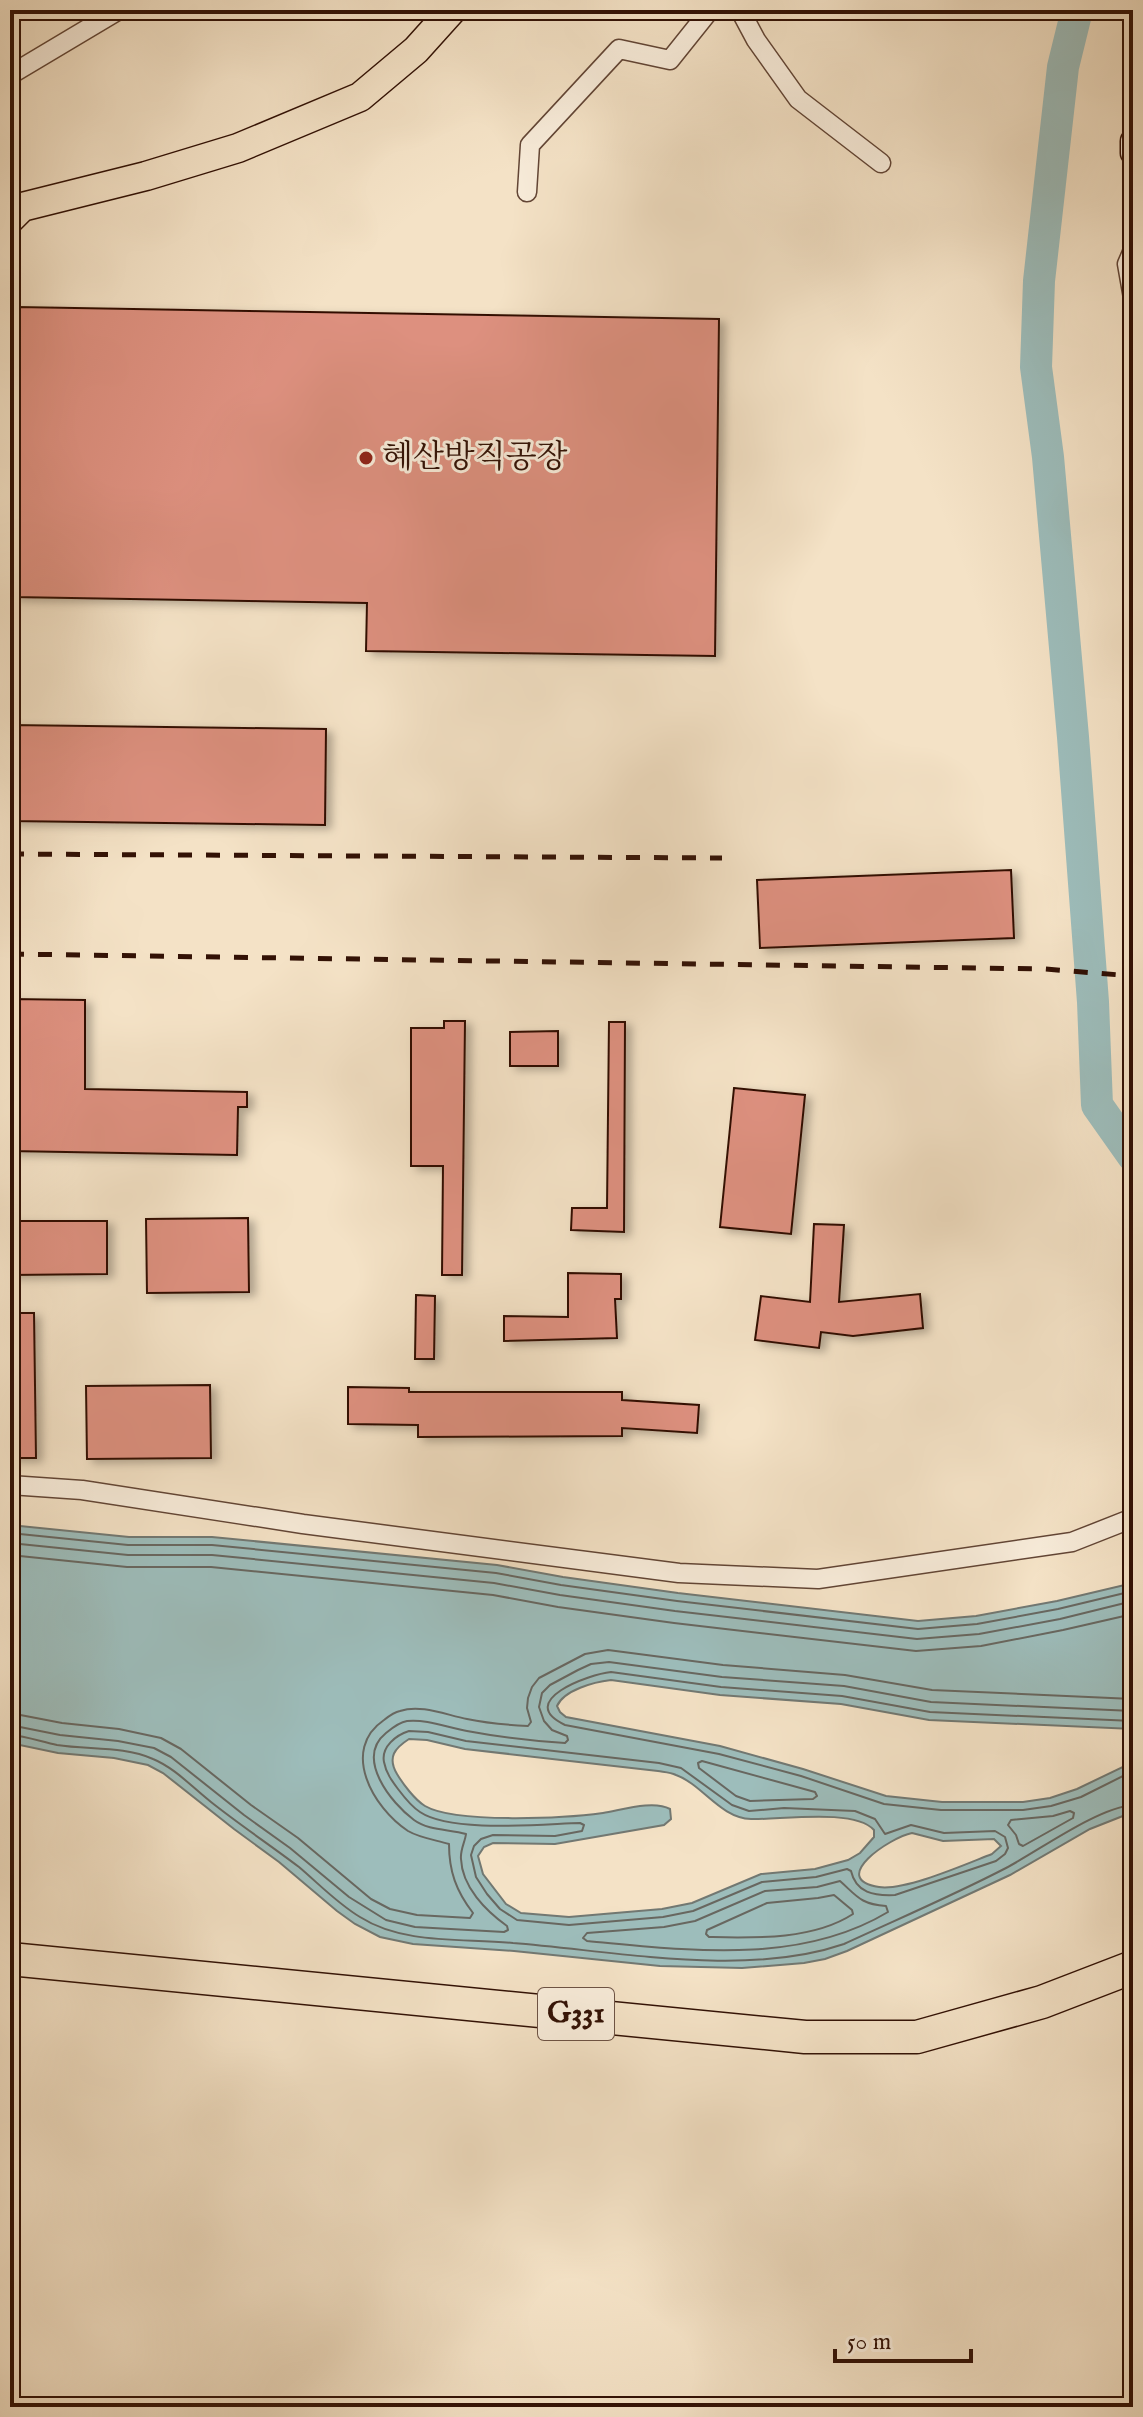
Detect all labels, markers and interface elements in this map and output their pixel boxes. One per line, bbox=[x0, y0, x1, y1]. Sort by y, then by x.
place label: 혜산방직공장 bbox=[382, 438, 568, 479]
marker: 혜산방직공장 bbox=[357, 449, 375, 467]
road number: G331 bbox=[538, 1988, 614, 2040]
scale bar bbox=[835, 2313, 971, 2363]
text: 50 m bbox=[847, 2327, 891, 2358]

